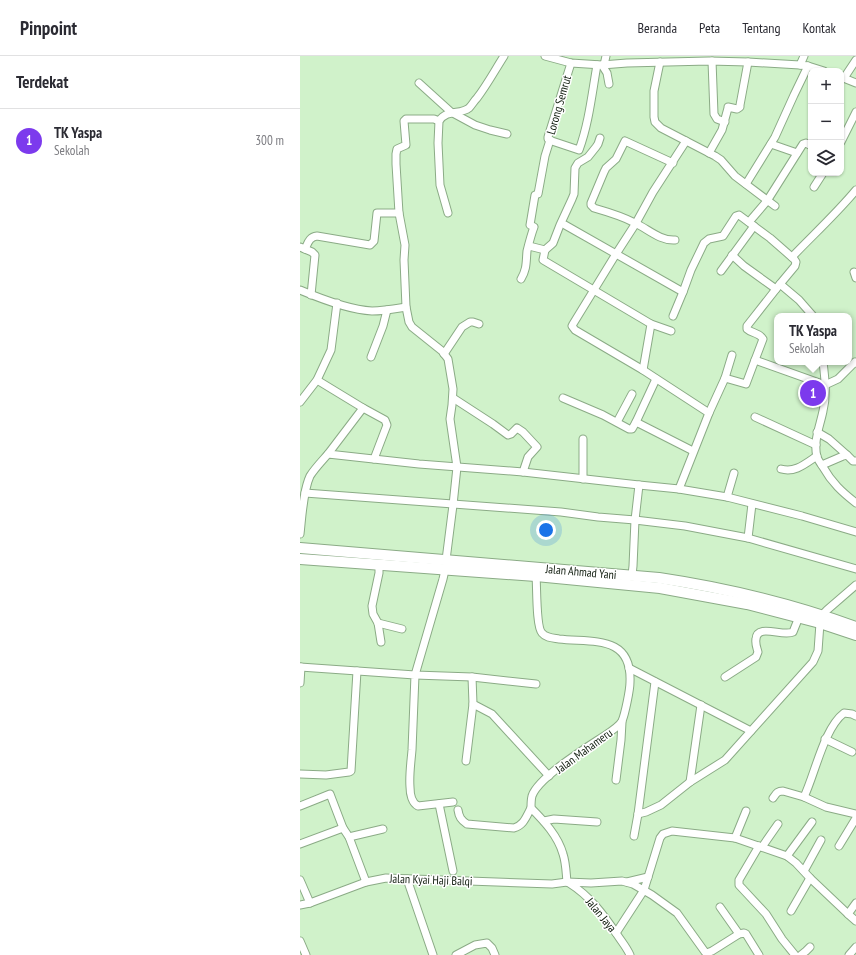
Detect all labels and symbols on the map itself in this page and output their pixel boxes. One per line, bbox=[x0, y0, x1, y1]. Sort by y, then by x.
street label: Lorong Semrut bbox=[543, 73, 574, 136]
pin: 1 bbox=[800, 378, 826, 408]
your location bbox=[536, 520, 556, 540]
street label: Jalan Ahmad Yani bbox=[544, 561, 617, 582]
street label: Jalan Mahameru bbox=[551, 725, 615, 777]
street label: Jalan Kyai Haji Balqi bbox=[388, 871, 473, 888]
street label: Jalan Jaya bbox=[582, 894, 620, 935]

